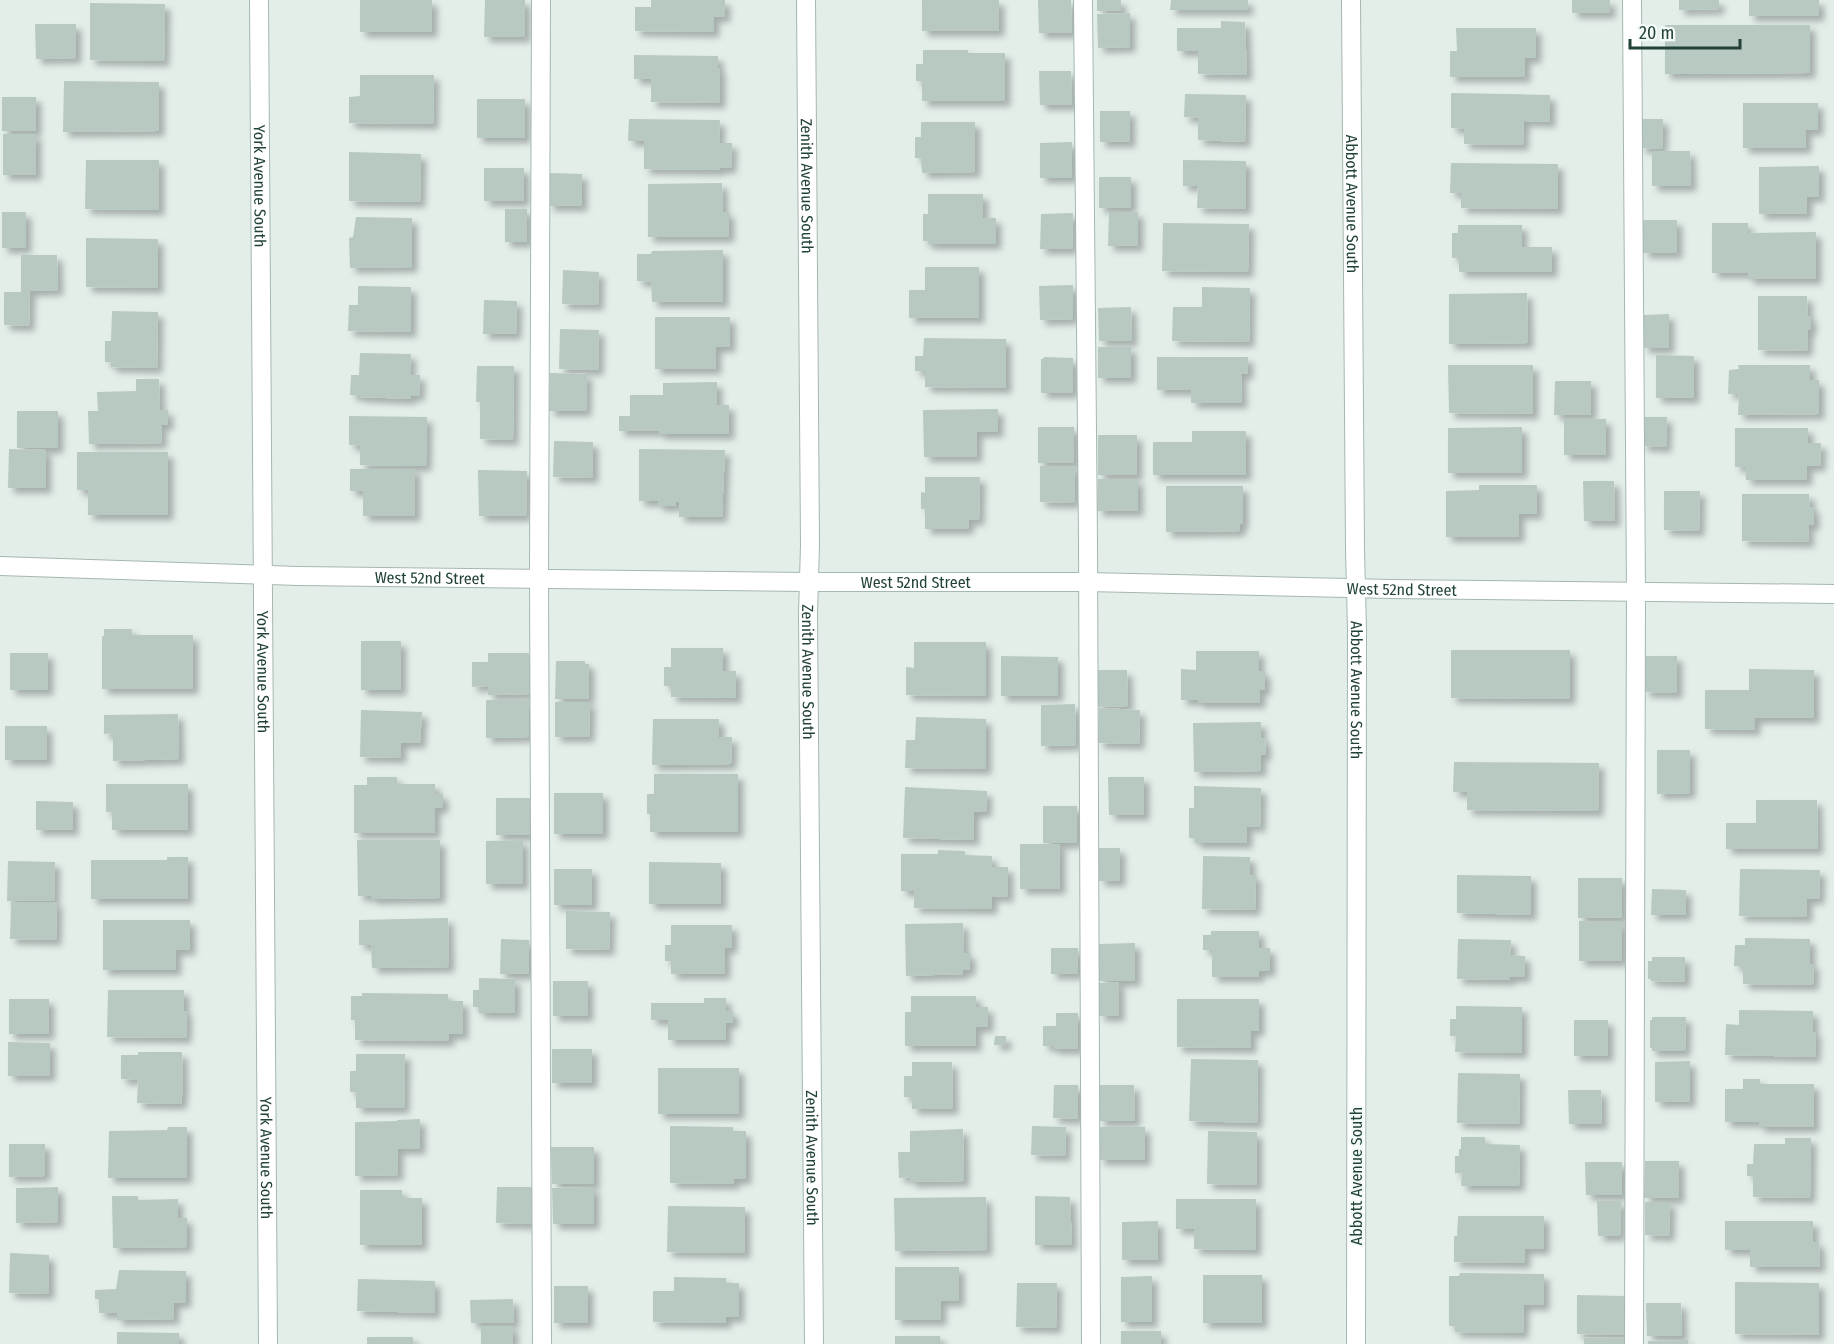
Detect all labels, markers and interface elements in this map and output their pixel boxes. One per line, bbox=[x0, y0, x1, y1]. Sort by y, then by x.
scale bar bbox=[1630, 12, 1740, 50]
text: 20 m bbox=[1639, 22, 1674, 44]
street label: Zenith Avenue South bbox=[797, 118, 817, 254]
street label: York Avenue South bbox=[250, 125, 270, 247]
street label: Abbott Avenue South bbox=[1342, 135, 1362, 273]
street label: West 52nd Street bbox=[375, 567, 486, 588]
street label: West 52nd Street bbox=[861, 573, 972, 592]
street label: West 52nd Street bbox=[1347, 578, 1458, 599]
street label: Zenith Avenue South bbox=[798, 604, 819, 740]
street label: York Avenue South bbox=[254, 611, 273, 733]
street label: Abbott Avenue South bbox=[1347, 621, 1367, 759]
street label: Zenith Avenue South bbox=[802, 1090, 823, 1226]
street label: York Avenue South bbox=[257, 1097, 277, 1219]
street label: Abbott Avenue South bbox=[1347, 1107, 1366, 1245]

